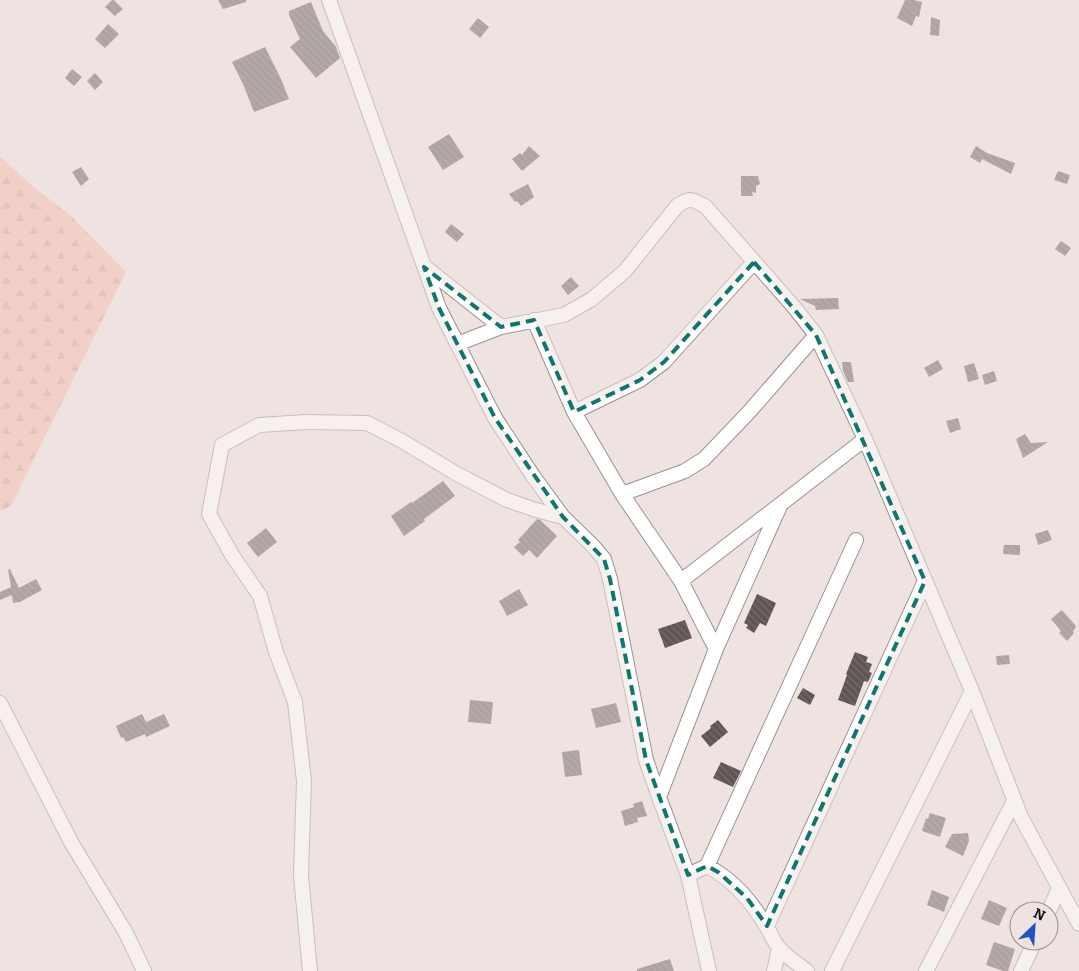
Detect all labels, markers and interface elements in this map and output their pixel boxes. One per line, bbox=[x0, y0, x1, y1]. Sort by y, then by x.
north arrow bbox=[1009, 901, 1059, 951]
text: N bbox=[1031, 905, 1048, 925]

